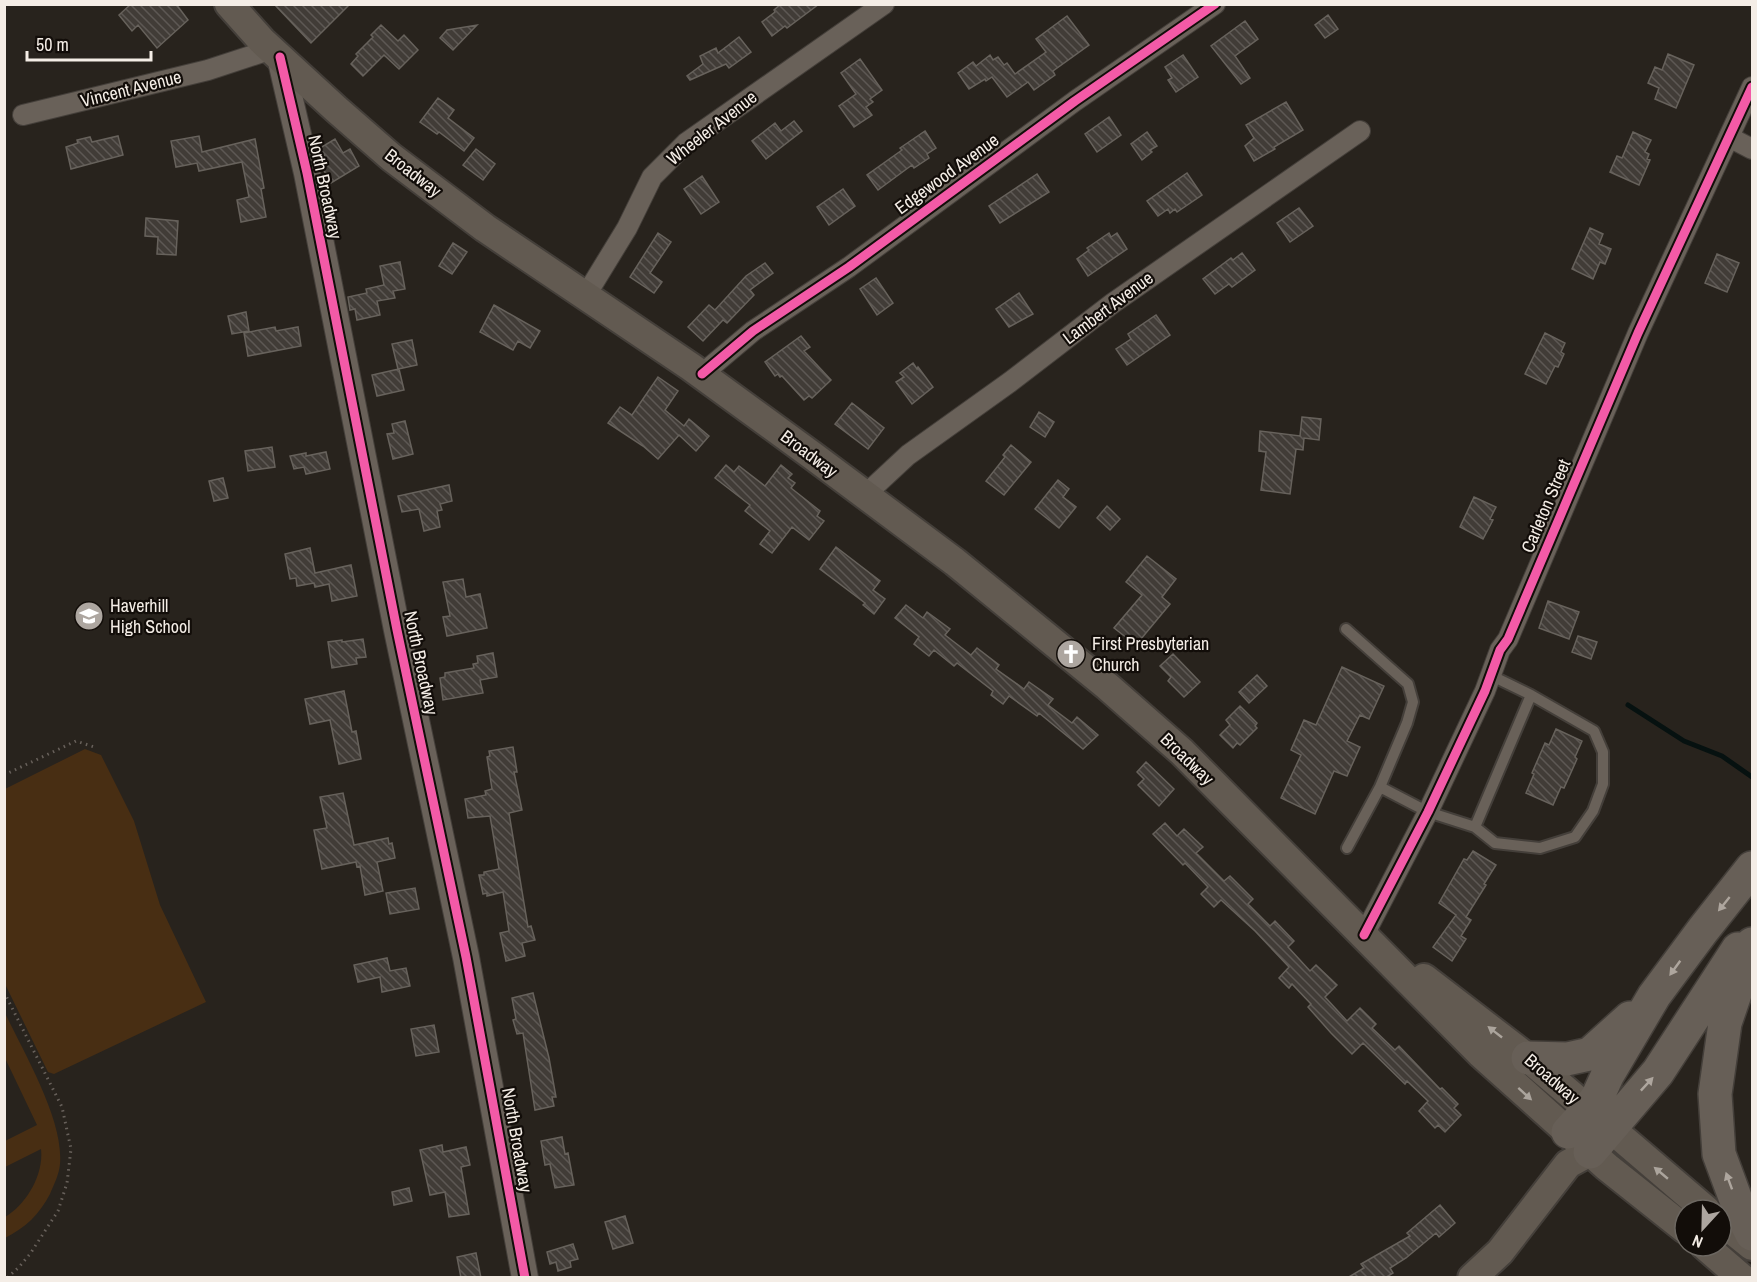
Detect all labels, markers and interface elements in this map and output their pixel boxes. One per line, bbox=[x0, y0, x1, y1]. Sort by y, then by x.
scale bar bbox=[27, 24, 152, 62]
text: 50 m bbox=[36, 32, 69, 57]
street label: Vincent Avenue bbox=[78, 64, 184, 113]
street label: Wheeler Avenue bbox=[661, 84, 762, 171]
street label: Edgewood Avenue bbox=[890, 127, 1004, 220]
street label: North Broadway bbox=[302, 133, 349, 242]
street label: Broadway bbox=[380, 143, 447, 203]
street label: Lambert Avenue bbox=[1057, 265, 1158, 350]
street label: Broadway bbox=[776, 424, 844, 484]
street label: Carleton Street bbox=[1515, 455, 1576, 556]
place label: Haverhill High School bbox=[110, 593, 190, 639]
school or university icon: Haverhill High School bbox=[73, 600, 105, 632]
street label: North Broadway bbox=[398, 609, 445, 718]
place label: First Presbyterian Church bbox=[1092, 631, 1209, 677]
church icon: First Presbyterian Church bbox=[1055, 638, 1087, 670]
street label: Broadway bbox=[1155, 727, 1220, 791]
one-way arrow bbox=[1718, 896, 1730, 911]
one-way arrow bbox=[1669, 960, 1681, 975]
one-way arrow bbox=[1488, 1026, 1503, 1038]
street label: Broadway bbox=[1519, 1048, 1586, 1110]
one-way arrow bbox=[1640, 1077, 1653, 1092]
street label: North Broadway bbox=[496, 1086, 539, 1195]
one-way arrow bbox=[1517, 1087, 1532, 1100]
one-way arrow bbox=[1653, 1166, 1669, 1179]
one-way arrow bbox=[1723, 1172, 1733, 1190]
north arrow bbox=[1673, 1198, 1733, 1258]
text: N bbox=[1689, 1230, 1706, 1254]

